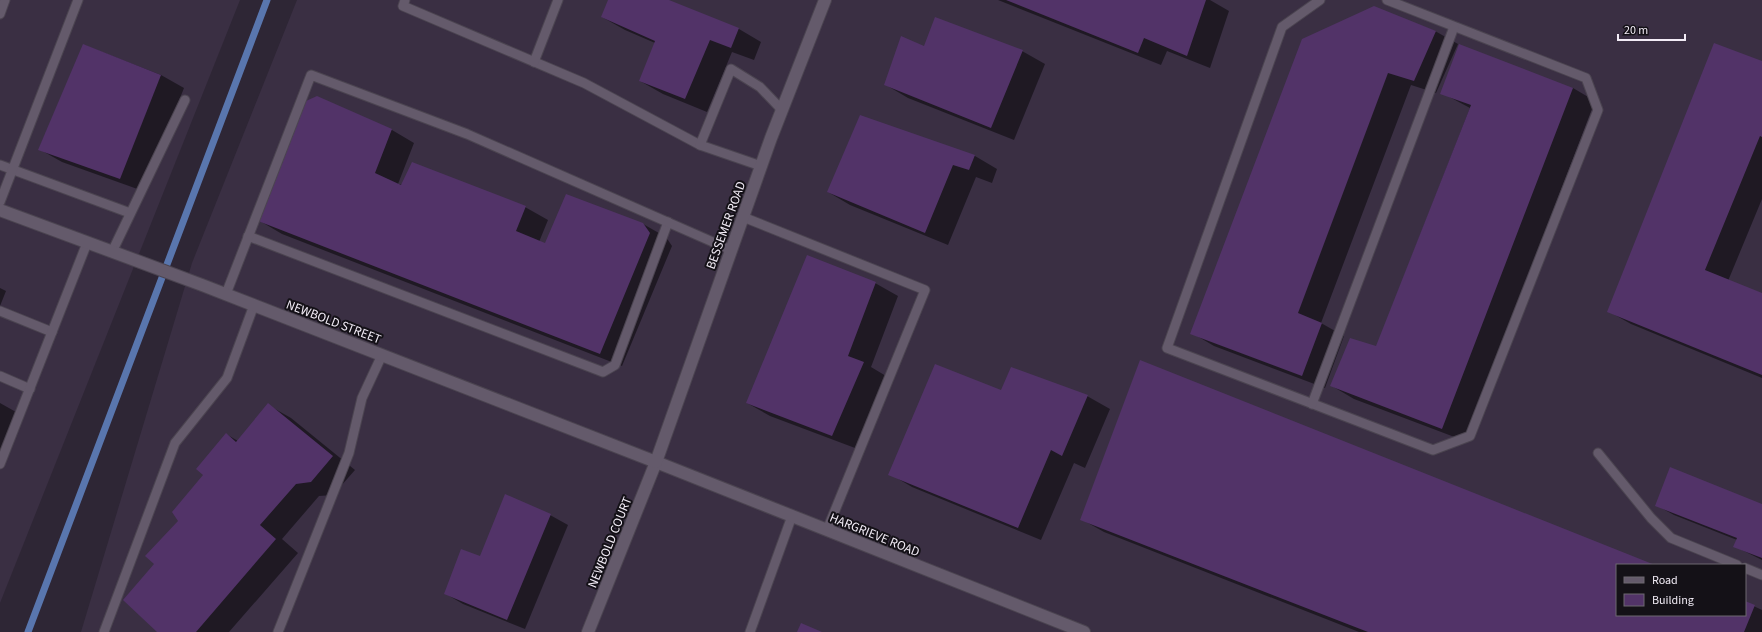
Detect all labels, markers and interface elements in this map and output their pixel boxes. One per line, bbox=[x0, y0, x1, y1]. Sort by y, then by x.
scale bar bbox=[1618, 16, 1685, 42]
text: 20 m bbox=[1624, 22, 1648, 39]
street label: BESSEMER ROAD bbox=[702, 179, 750, 272]
street label: NEWBOLD STREET bbox=[284, 296, 384, 348]
street label: NEWBOLD COURT bbox=[583, 494, 636, 591]
street label: HARGRIEVE ROAD bbox=[827, 509, 922, 561]
legend bbox=[1616, 564, 1746, 616]
text: Road bbox=[1652, 572, 1678, 589]
text: Building bbox=[1652, 592, 1694, 609]

